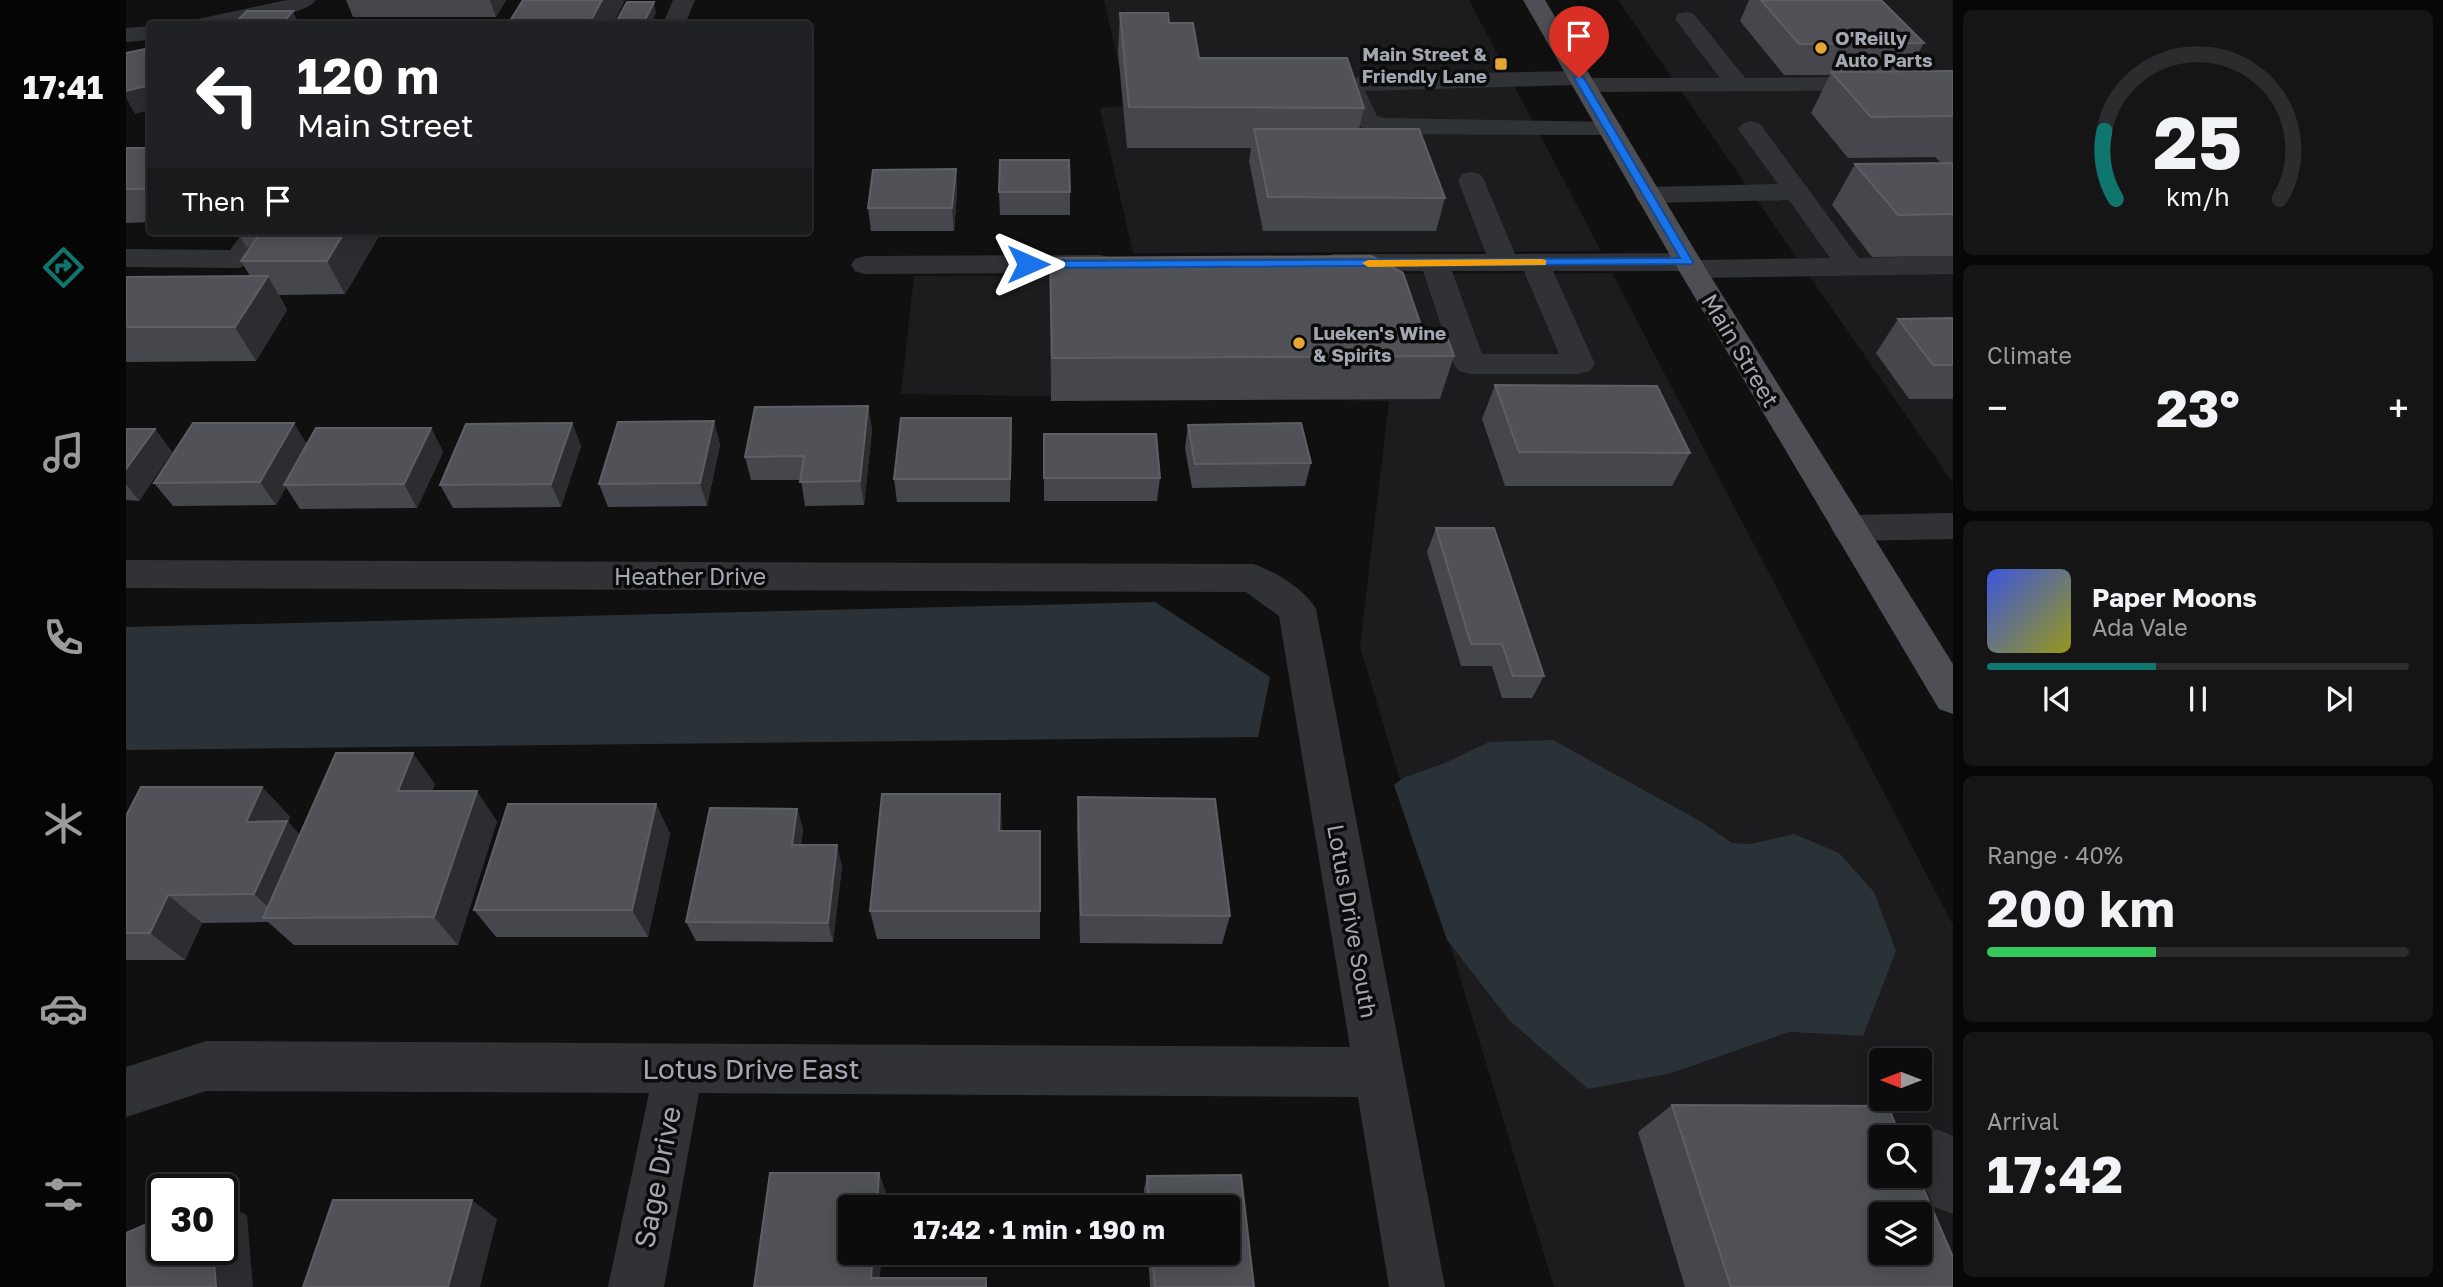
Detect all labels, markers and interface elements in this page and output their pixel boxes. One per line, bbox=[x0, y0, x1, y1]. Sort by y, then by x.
pin bbox=[1549, 6, 1609, 78]
icon: arrive bbox=[1560, 17, 1598, 55]
place label: O'Reilly Auto Parts bbox=[1835, 26, 1933, 71]
marker: O'Reilly Auto Parts bbox=[1813, 40, 1829, 56]
place label: Main Street & Friendly Lane bbox=[1362, 42, 1488, 87]
text: 120 m bbox=[297, 46, 439, 105]
icon: left bbox=[182, 49, 273, 140]
marker: Main Street & Friendly Lane bbox=[1493, 56, 1509, 72]
text: 17:41 bbox=[23, 68, 103, 106]
text: 25 bbox=[2154, 98, 2242, 185]
text: Main Street bbox=[297, 106, 474, 144]
text: km/h bbox=[2166, 181, 2230, 212]
icon: arrive bbox=[259, 182, 297, 220]
text: Then bbox=[182, 186, 245, 217]
position arrow bbox=[991, 227, 1065, 301]
icon: directions bbox=[39, 243, 88, 292]
street label: Main Street bbox=[1696, 288, 1786, 412]
place label: Lueken's Wine & Spirits bbox=[1313, 321, 1446, 366]
marker: Lueken's Wine & Spirits bbox=[1291, 335, 1307, 351]
text: Climate bbox=[1987, 341, 2072, 369]
text: 23° bbox=[2156, 376, 2240, 438]
text: − bbox=[1987, 385, 2008, 430]
text: + bbox=[2388, 385, 2409, 430]
icon: music bbox=[39, 428, 88, 477]
street label: Heather Drive bbox=[614, 562, 766, 590]
text: Paper Moons bbox=[2092, 582, 2257, 613]
icon: phone bbox=[39, 613, 88, 662]
text: Ada Vale bbox=[2092, 613, 2188, 641]
icon: previous bbox=[2038, 680, 2076, 718]
icon: pause bbox=[2179, 680, 2217, 718]
icon: next bbox=[2320, 680, 2358, 718]
icon: climate bbox=[39, 799, 88, 848]
street label: Lotus Drive South bbox=[1322, 822, 1384, 1020]
text: Range · 40% bbox=[1987, 841, 2123, 869]
text: 200 km bbox=[1987, 876, 2175, 938]
icon: car bbox=[39, 984, 88, 1033]
north arrow bbox=[1869, 1048, 1932, 1111]
map controls bbox=[1869, 1048, 1932, 1265]
street label: Lotus Drive East bbox=[642, 1052, 860, 1085]
street label: Sage Drive bbox=[627, 1103, 687, 1251]
text: Arrival bbox=[1987, 1107, 2059, 1135]
button: search bbox=[1869, 1125, 1932, 1188]
text: 17:42 bbox=[1987, 1142, 2123, 1204]
icon: filters bbox=[39, 1170, 88, 1219]
speed limit sign: 30 bbox=[147, 1174, 238, 1265]
button: layers bbox=[1869, 1202, 1932, 1265]
text: 17:42 · 1 min · 190 m bbox=[913, 1214, 1165, 1245]

